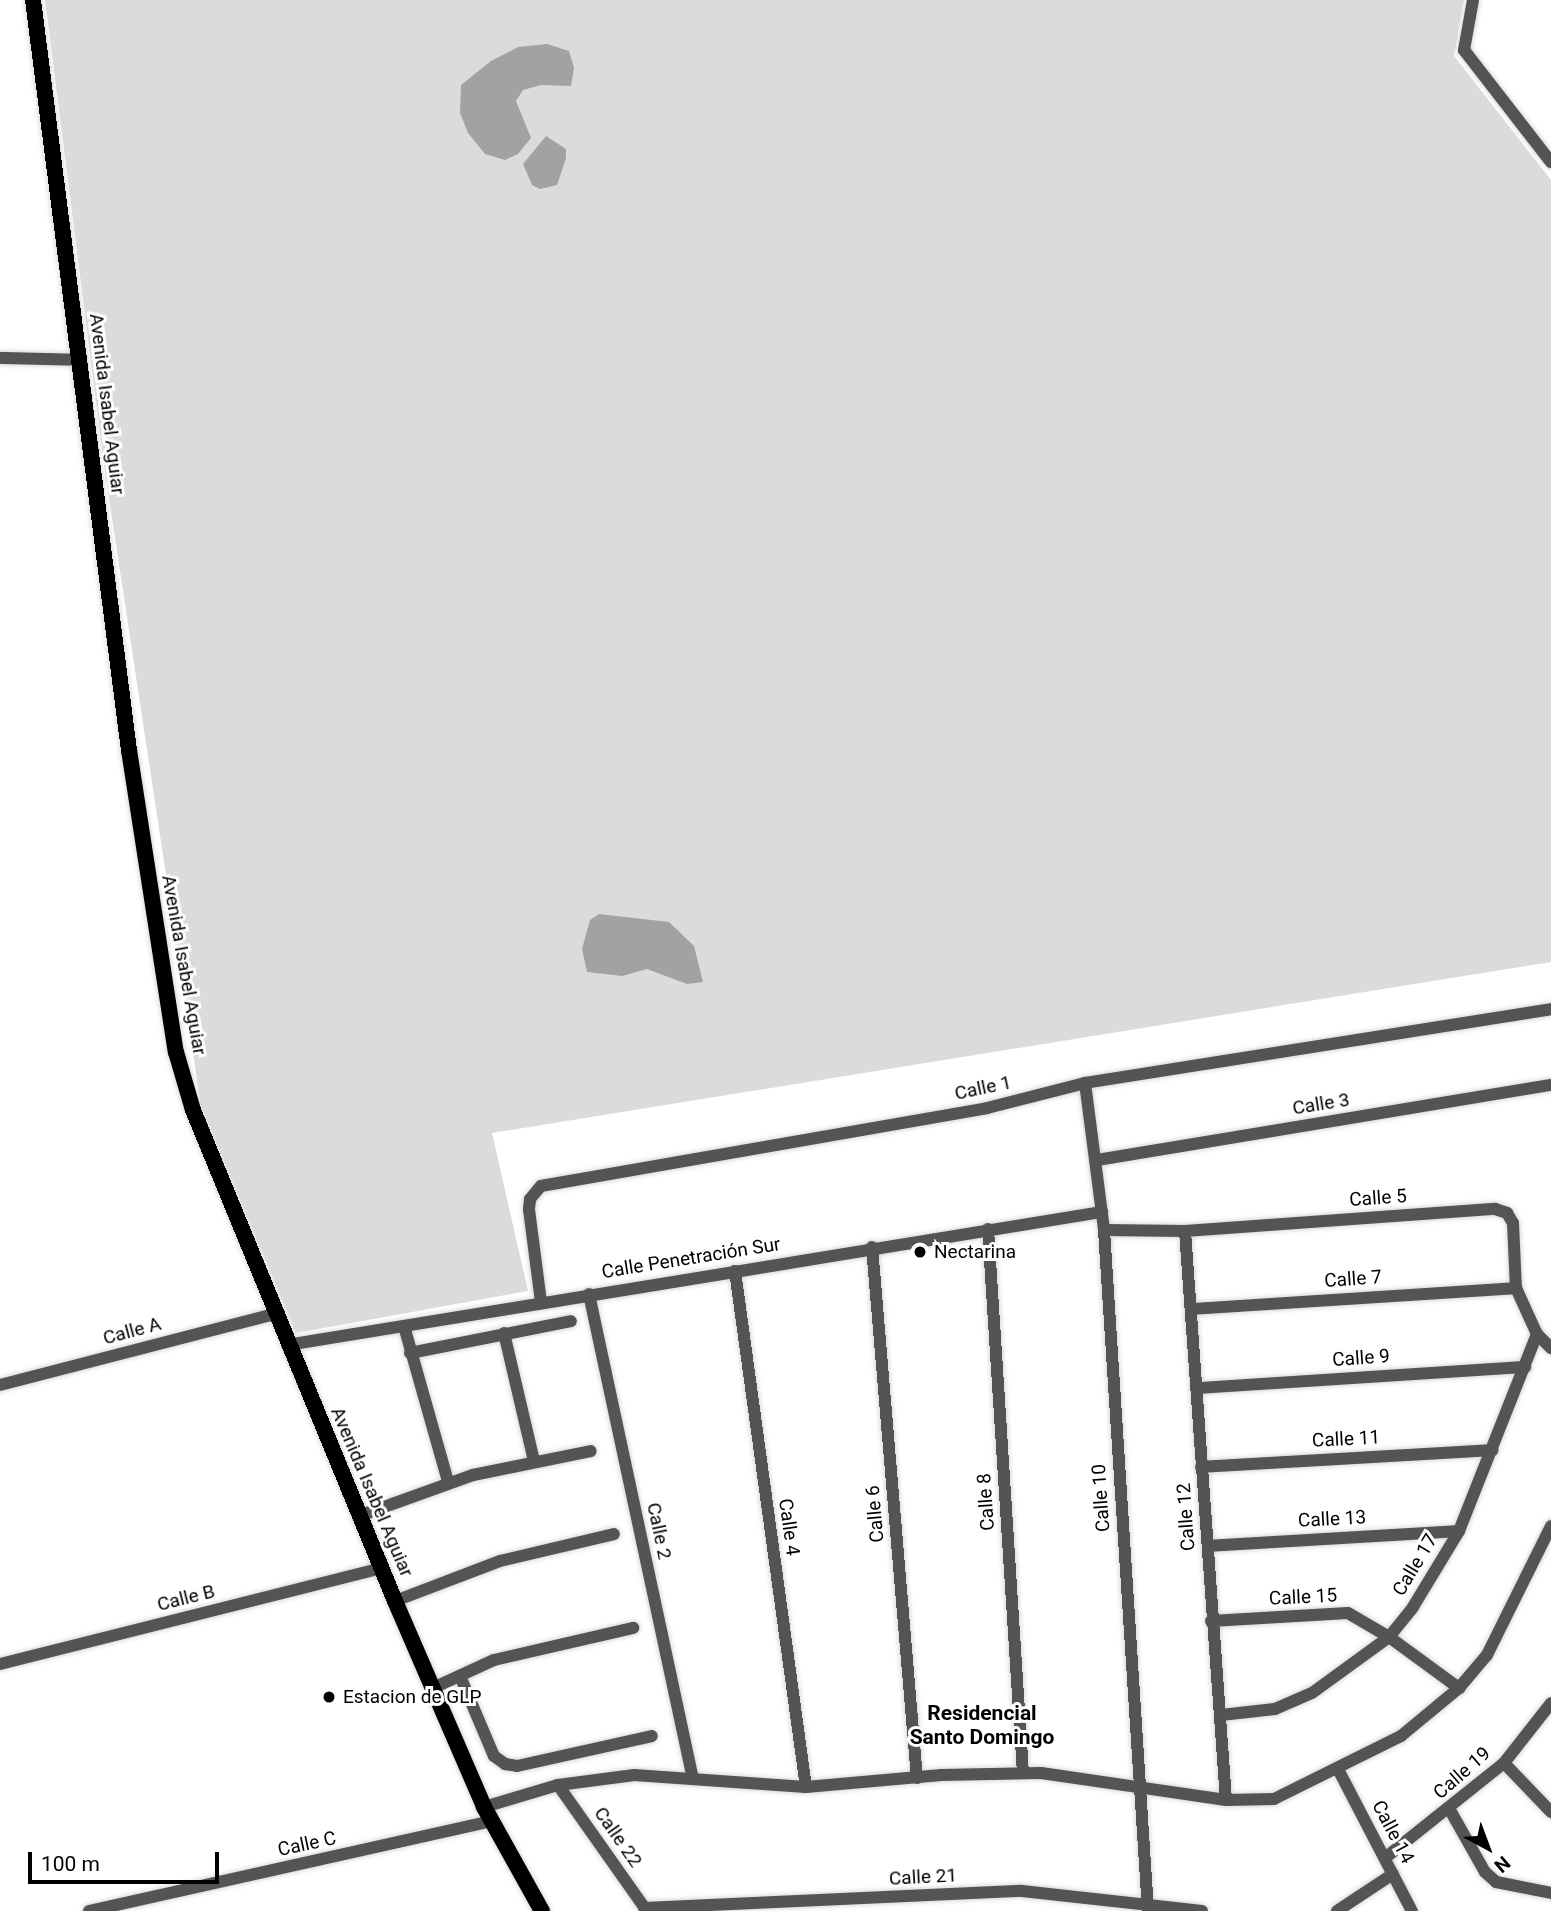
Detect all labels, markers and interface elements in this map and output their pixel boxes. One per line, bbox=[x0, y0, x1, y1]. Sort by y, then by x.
street label: Avenida Isabel Aguiar bbox=[85, 312, 129, 496]
street label: Avenida Isabel Aguiar bbox=[157, 873, 211, 1057]
street label: Calle 1 bbox=[953, 1071, 1013, 1105]
street label: Calle 3 bbox=[1291, 1088, 1351, 1120]
street label: Calle 5 bbox=[1349, 1185, 1407, 1211]
street label: Calle Penetración Sur bbox=[600, 1233, 782, 1283]
place label: Nectarina bbox=[934, 1241, 1016, 1263]
marker: Nectarina bbox=[912, 1244, 928, 1260]
street label: Calle 7 bbox=[1324, 1266, 1382, 1292]
street label: Calle A bbox=[100, 1312, 164, 1350]
street label: Calle 9 bbox=[1332, 1345, 1390, 1371]
street label: Avenida Isabel Aguiar bbox=[326, 1404, 418, 1580]
street label: Calle 11 bbox=[1311, 1426, 1381, 1452]
street label: Calle 10 bbox=[1087, 1463, 1115, 1533]
street label: Calle 8 bbox=[973, 1473, 999, 1531]
street label: Calle 12 bbox=[1172, 1482, 1200, 1552]
street label: Calle 6 bbox=[861, 1484, 889, 1544]
street label: Calle 4 bbox=[774, 1497, 804, 1557]
street label: Calle 2 bbox=[642, 1501, 676, 1561]
street label: Calle 13 bbox=[1297, 1506, 1367, 1532]
street label: Calle 17 bbox=[1388, 1530, 1442, 1600]
street label: Calle B bbox=[155, 1580, 217, 1616]
street label: Calle 15 bbox=[1268, 1584, 1338, 1610]
place label: Estacion de GLP bbox=[343, 1686, 481, 1708]
marker: Estacion de GLP bbox=[321, 1689, 337, 1705]
district label: Residencial Santo Domingo bbox=[910, 1700, 1054, 1750]
street label: Calle 19 bbox=[1429, 1742, 1495, 1804]
street label: Calle 14 bbox=[1367, 1797, 1419, 1867]
street label: Calle 22 bbox=[589, 1803, 647, 1871]
north arrow bbox=[1453, 1813, 1523, 1883]
street label: Calle C bbox=[276, 1827, 338, 1861]
scale bar bbox=[32, 1838, 222, 1882]
text: N bbox=[1490, 1851, 1515, 1877]
text: 100 m bbox=[41, 1852, 100, 1876]
street label: Calle 21 bbox=[888, 1864, 958, 1890]

